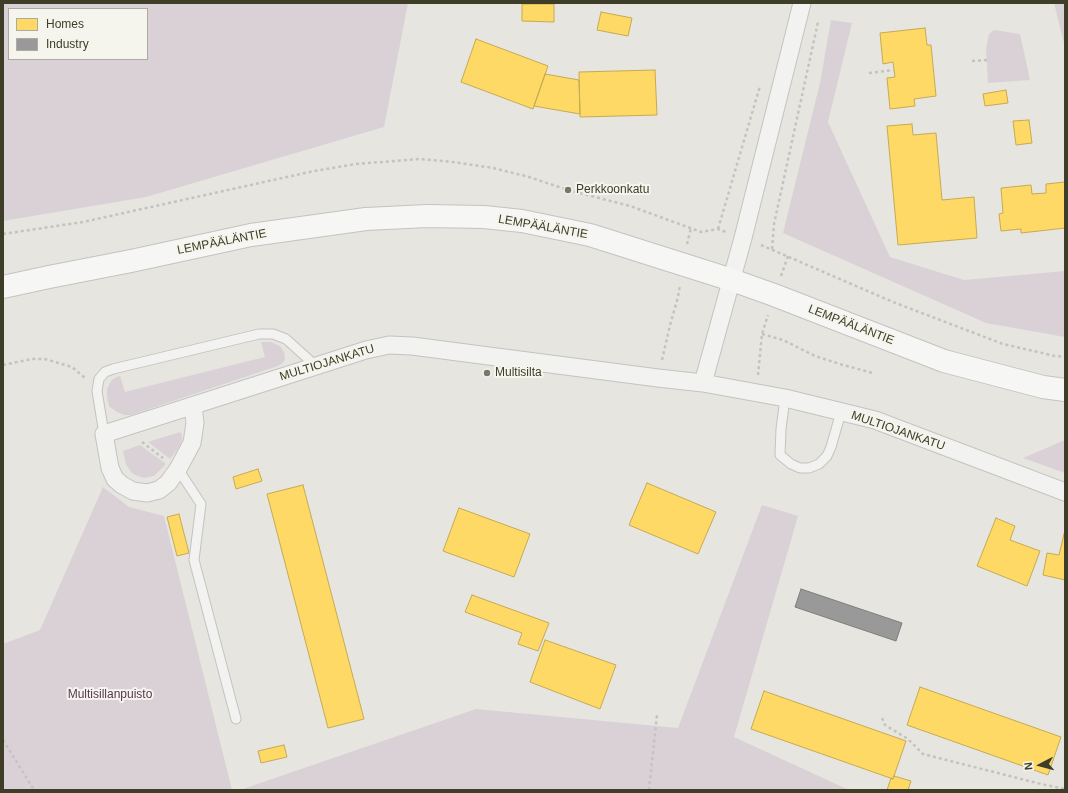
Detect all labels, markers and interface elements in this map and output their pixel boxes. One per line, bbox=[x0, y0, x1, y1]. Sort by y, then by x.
legend bbox=[8, 8, 148, 60]
text: Homes bbox=[46, 17, 84, 31]
text: Industry bbox=[46, 37, 89, 51]
place label: Perkkoonkatu bbox=[576, 183, 649, 197]
marker: Perkkoonkatu bbox=[563, 185, 573, 195]
street label: LEMPÄÄLÄNTIE bbox=[497, 212, 589, 242]
street label: LEMPÄÄLÄNTIE bbox=[176, 226, 268, 258]
street label: LEMPÄÄLÄNTIE bbox=[806, 302, 896, 348]
street label: MULTIOJANKATU bbox=[278, 342, 376, 384]
place label: Multisilta bbox=[495, 366, 542, 380]
marker: Multisilta bbox=[482, 368, 492, 378]
street label: MULTIOJANKATU bbox=[849, 408, 947, 454]
park label: Multisillanpuisto bbox=[68, 688, 152, 702]
north arrow bbox=[1020, 745, 1060, 785]
text: N bbox=[1022, 762, 1034, 771]

